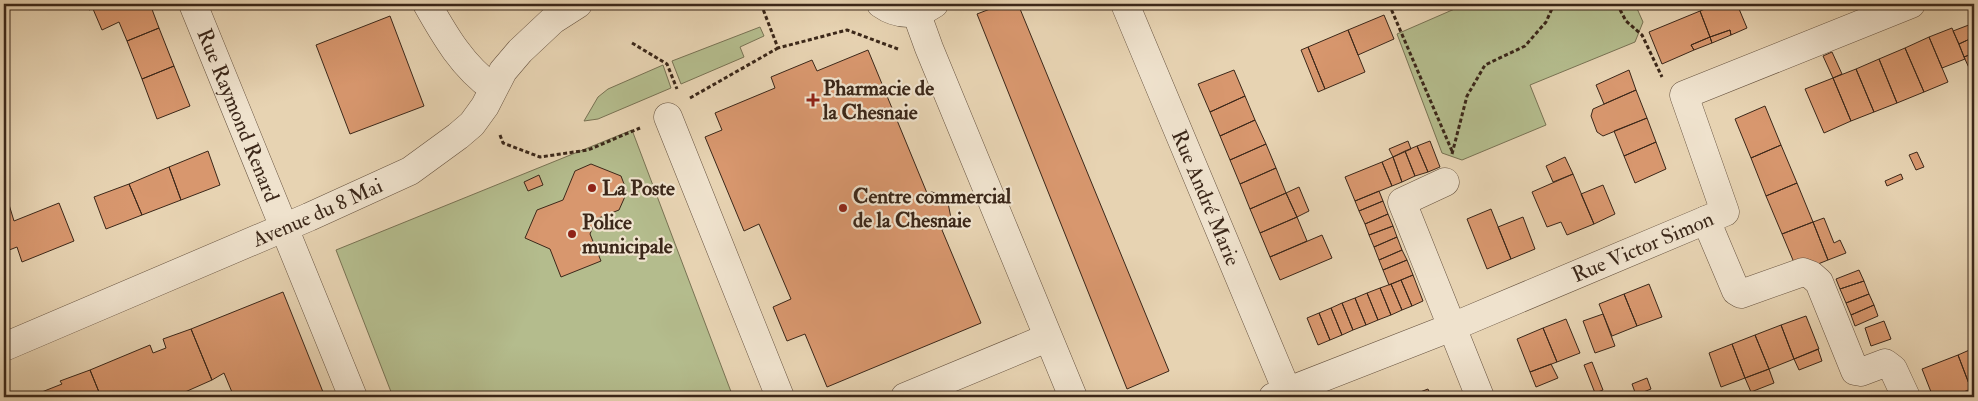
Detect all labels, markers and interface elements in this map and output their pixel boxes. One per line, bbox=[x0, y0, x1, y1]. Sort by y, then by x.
street label: Rue Raymond Renard bbox=[190, 25, 285, 207]
place label: Pharmacie de la Chesnaie bbox=[822, 75, 934, 126]
marker: Pharmacie de la Chesnaie bbox=[807, 94, 819, 106]
street label: Rue André Marie bbox=[1165, 126, 1246, 270]
street label: Avenue du 8 Mai bbox=[247, 172, 387, 254]
place label: La Poste bbox=[602, 175, 675, 202]
marker: La Poste bbox=[586, 182, 598, 194]
place label: Centre commercial de la Chesnaie bbox=[853, 183, 1012, 234]
marker: Centre commercial de la Chesnaie bbox=[837, 202, 849, 214]
street label: Rue Victor Simon bbox=[1568, 205, 1718, 289]
place label: Police municipale bbox=[582, 209, 673, 260]
marker: Police municipale bbox=[566, 228, 578, 240]

